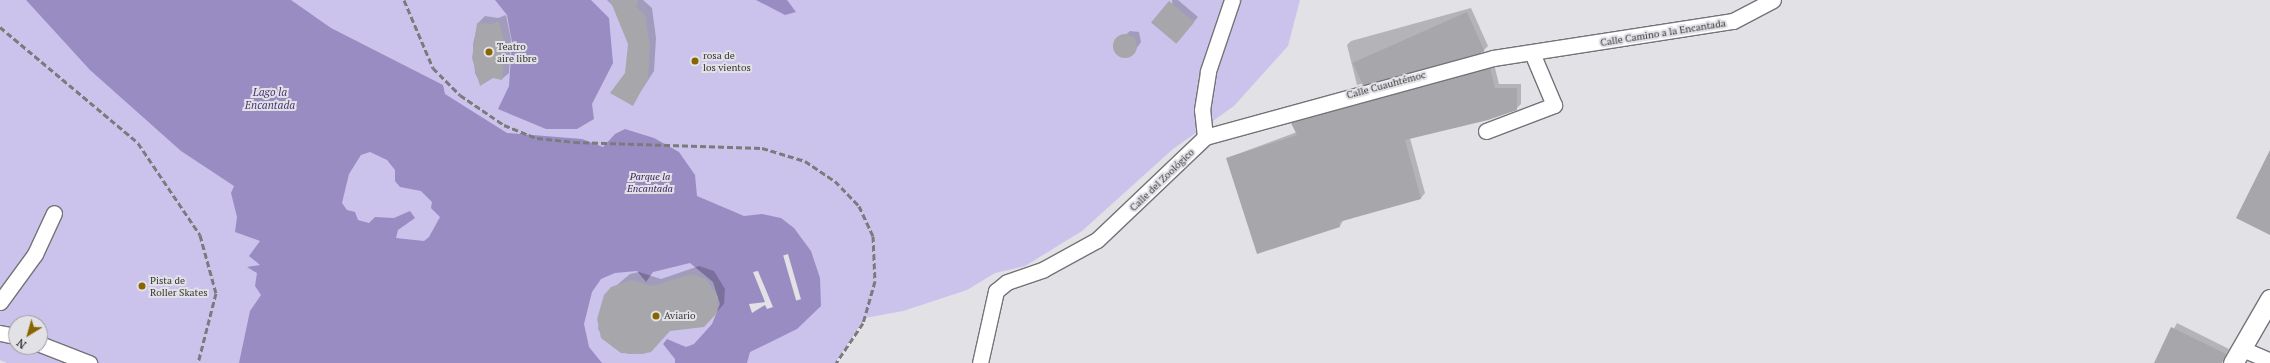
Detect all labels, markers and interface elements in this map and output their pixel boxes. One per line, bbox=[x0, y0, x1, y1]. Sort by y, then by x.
street label: Calle Camino a la Encantada bbox=[1599, 17, 1727, 49]
place label: Teatro aire libre bbox=[497, 40, 537, 64]
marker: Teatro aire libre bbox=[484, 47, 494, 57]
place label: rosa de los vientos bbox=[703, 49, 751, 72]
marker: rosa de los vientos bbox=[690, 56, 700, 66]
street label: Calle Cuauhtémoc bbox=[1345, 69, 1427, 101]
water label: Lago la Encantada bbox=[245, 86, 295, 112]
street label: Calle del Zoológico bbox=[1127, 146, 1197, 214]
park label: Parque la Encantada bbox=[627, 170, 673, 194]
place label: Pista de Roller Skates bbox=[150, 274, 208, 298]
marker: Pista de Roller Skates bbox=[137, 281, 147, 291]
place label: Aviario bbox=[664, 310, 696, 322]
marker: Aviario bbox=[651, 311, 661, 321]
north arrow bbox=[8, 315, 48, 355]
text: N bbox=[14, 336, 29, 352]

